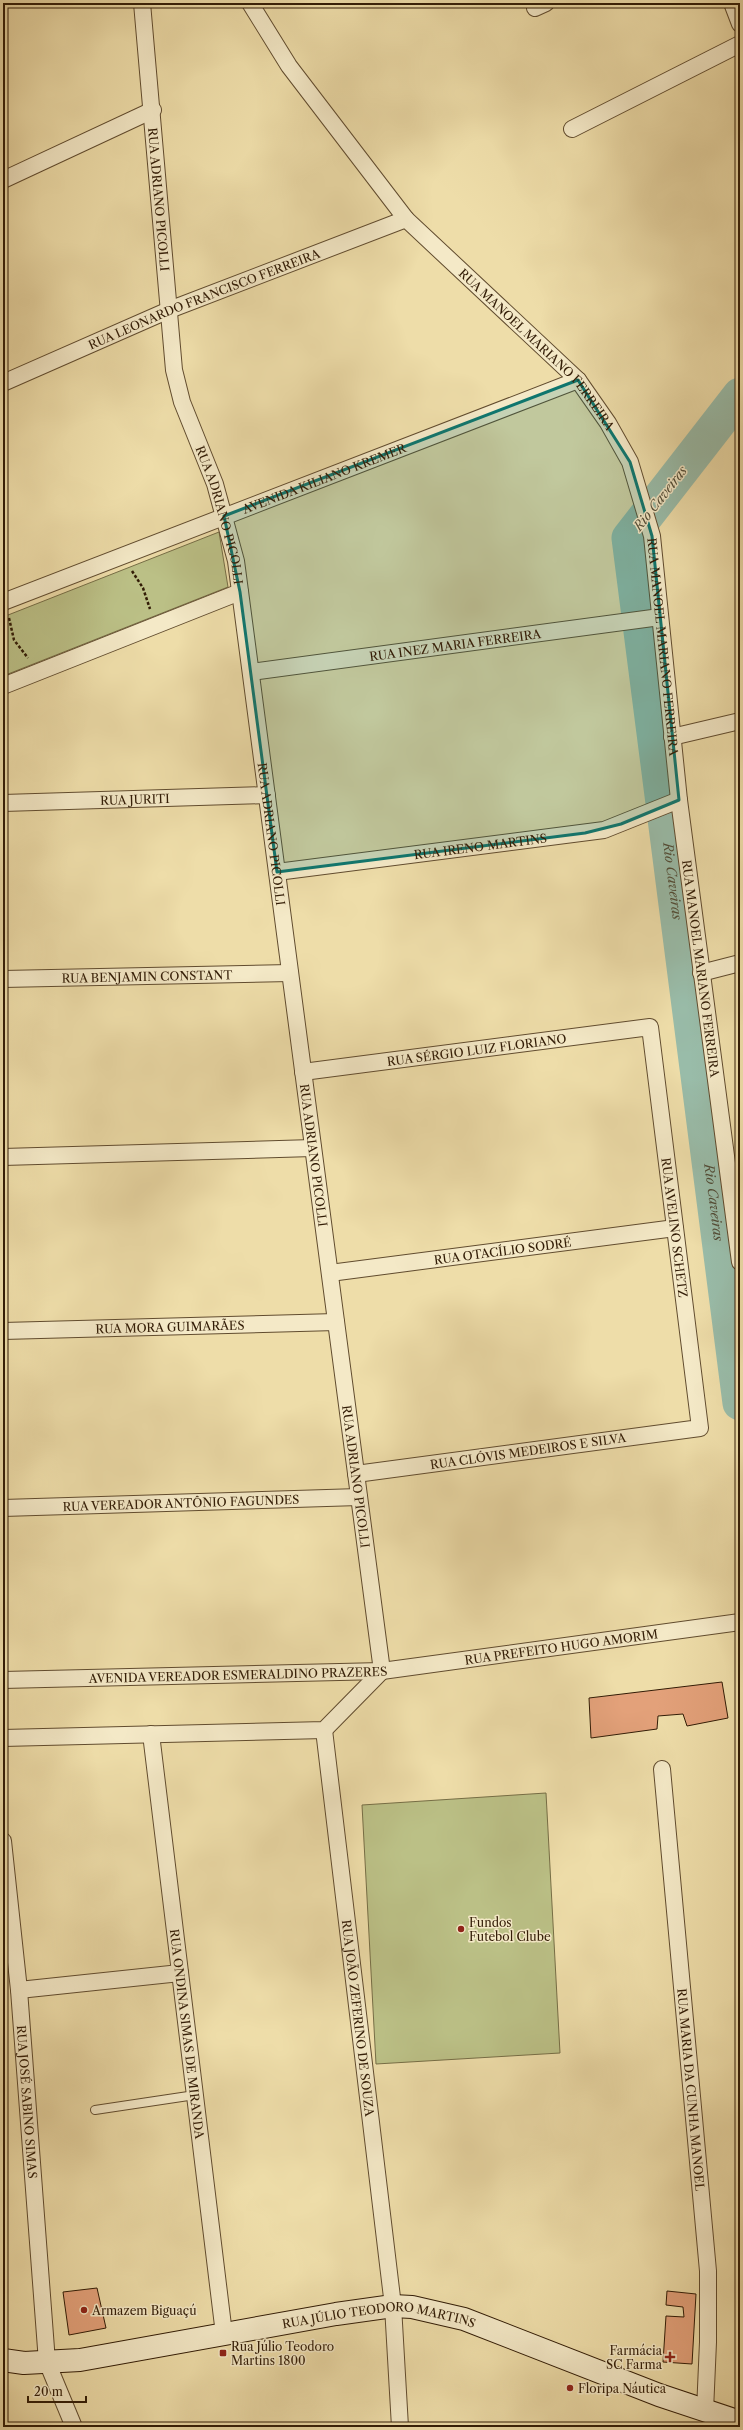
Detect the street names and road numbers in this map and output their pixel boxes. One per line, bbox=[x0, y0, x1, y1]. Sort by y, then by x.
street label: RUA ADRIANO PICOLLI bbox=[145, 127, 173, 272]
street label: RUA LEONARDO FRANCISCO FERREIRA bbox=[86, 245, 323, 352]
street label: RUA MANOEL MARIANO FERREIRA bbox=[456, 265, 618, 434]
street label: AVENIDA KILIANO KREMER bbox=[239, 439, 409, 517]
street label: RUA ADRIANO PICOLLI bbox=[193, 443, 246, 585]
street label: RUA MANOEL MARIANO FERREIRA bbox=[645, 537, 682, 758]
street label: RUA INEZ MARIA FERREIRA bbox=[368, 625, 543, 664]
street label: RUA ADRIANO PICOLLI bbox=[255, 762, 289, 906]
street label: RUA JURITI bbox=[100, 790, 170, 808]
street label: RUA IRENO MARTINS bbox=[413, 830, 548, 862]
street label: RUA MANOEL MARIANO FERREIRA bbox=[679, 859, 723, 1079]
street label: RUA BENJAMIN CONSTANT bbox=[61, 967, 232, 985]
street label: RUA SÉRGIO LUIZ FLORIANO bbox=[386, 1030, 567, 1069]
street label: RUA ADRIANO PICOLLI bbox=[297, 1083, 331, 1228]
street label: RUA AVELINO SCHETZ bbox=[659, 1157, 691, 1298]
street label: RUA OTACÍLIO SODRÉ bbox=[433, 1233, 572, 1267]
street label: RUA MORA GUIMARÃES bbox=[95, 1316, 245, 1336]
street label: RUA ADRIANO PICOLLI bbox=[340, 1404, 373, 1549]
street label: RUA CLÓVIS MEDEIROS E SILVA bbox=[429, 1429, 628, 1472]
street label: RUA VEREADOR ANTÔNIO FAGUNDES bbox=[62, 1491, 300, 1514]
street label: RUA PREFEITO HUGO AMORIM bbox=[464, 1626, 659, 1667]
street label: AVENIDA VEREADOR ESMERALDINO PRAZERES bbox=[87, 1663, 388, 1685]
street label: RUA JOÃO ZEFERINO DE SOUZA bbox=[339, 1919, 378, 2118]
street label: RUA ONDINA SIMAS DE MIRANDA bbox=[167, 1928, 208, 2141]
street label: RUA MARIA DA CUNHA MANOEL bbox=[675, 1988, 708, 2192]
street label: RUA JOSÉ SABINO SIMAS bbox=[14, 2025, 41, 2179]
street label: RUA JÚLIO TEODORO MARTINS bbox=[279, 2318, 477, 2332]

